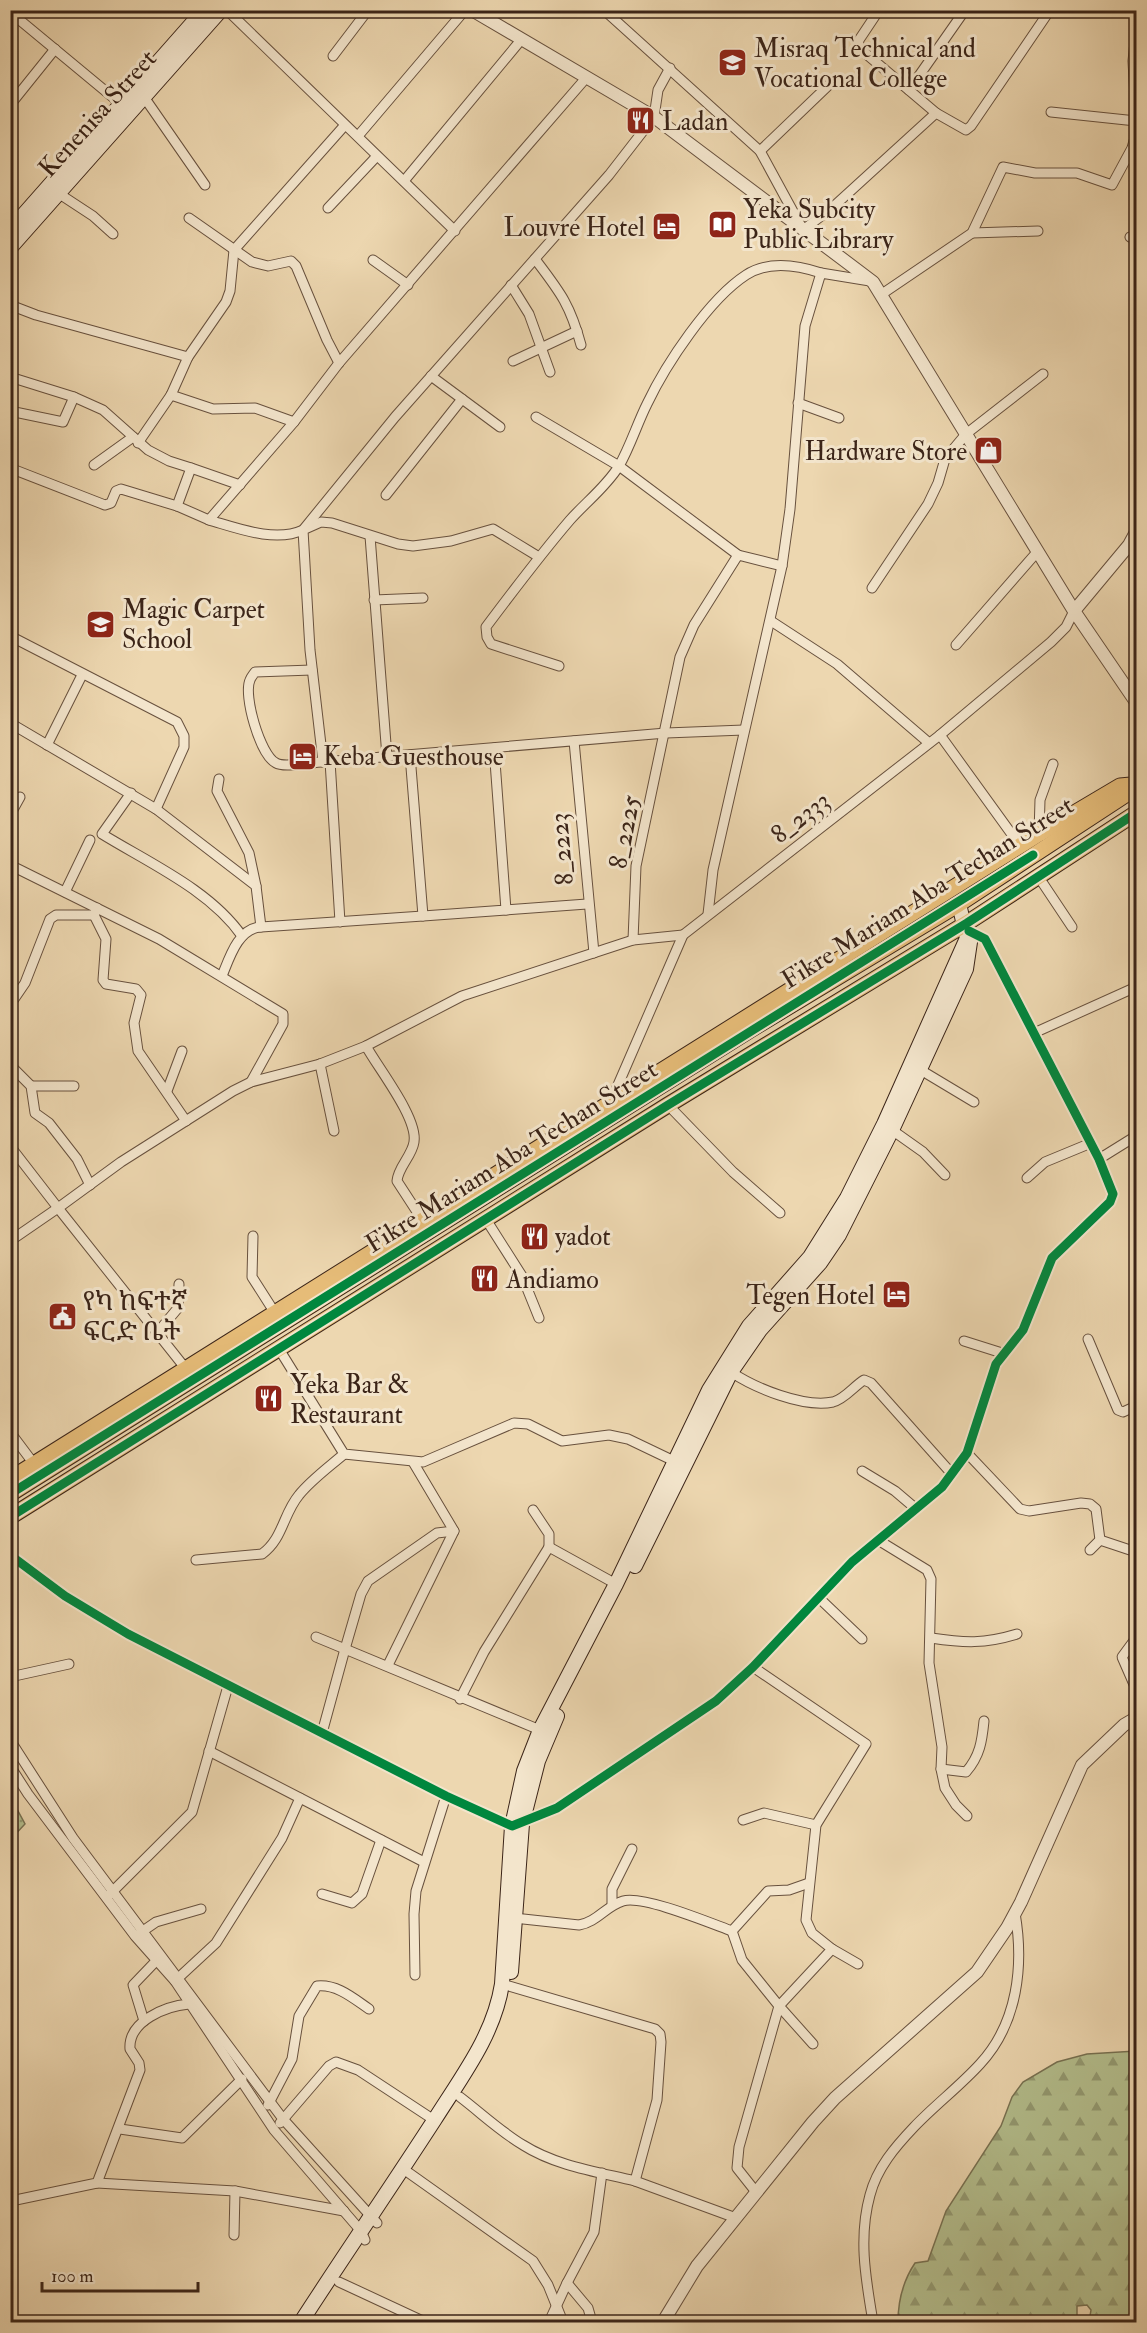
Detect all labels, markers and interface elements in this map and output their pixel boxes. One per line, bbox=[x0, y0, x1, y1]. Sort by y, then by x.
place label: Misraq Technical and Vocational College bbox=[754, 33, 976, 95]
street label: Kenenisa Street bbox=[32, 43, 164, 184]
school or university icon: Misraq Technical and Vocational College bbox=[717, 47, 749, 79]
restaurant icon: Ladan bbox=[625, 105, 657, 137]
place label: Ladan bbox=[662, 106, 728, 138]
place label: Yeka Subcity Public Library bbox=[743, 194, 894, 256]
library icon: Yeka Subcity Public Library bbox=[706, 208, 738, 240]
hotel icon: Louvre Hotel bbox=[650, 211, 682, 243]
place label: Louvre Hotel bbox=[503, 212, 645, 244]
shop icon: Hardware Store bbox=[972, 435, 1004, 467]
place label: Hardware Store bbox=[804, 436, 967, 468]
place label: Magic Carpet School bbox=[122, 594, 265, 656]
school or university icon: Magic Carpet School bbox=[85, 608, 117, 640]
hotel icon: Keba Guesthouse bbox=[286, 740, 318, 772]
place label: Keba Guesthouse bbox=[323, 741, 504, 773]
street label: 8_2333 bbox=[765, 785, 837, 851]
street label: Fikre Mariam Aba Techan Street bbox=[775, 790, 1080, 996]
street label: 8_2225 bbox=[602, 792, 648, 872]
street label: 8_2223 bbox=[543, 811, 581, 887]
street label: Fikre Mariam Aba Techan Street bbox=[359, 1054, 664, 1260]
restaurant icon: yadot bbox=[518, 1220, 550, 1252]
place label: yadot bbox=[555, 1221, 611, 1253]
restaurant icon: Andiamo bbox=[469, 1263, 501, 1295]
place label: Andiamo bbox=[505, 1264, 599, 1296]
hotel icon: Tegen Hotel bbox=[880, 1279, 912, 1311]
place label: Tegen Hotel bbox=[746, 1280, 875, 1312]
place label: የካ ከፍተኛ ፍርድ ቤት bbox=[83, 1286, 188, 1348]
public building icon: የካ ከፍተኛ ፍርድ ቤት bbox=[46, 1300, 78, 1332]
place label: Yeka Bar & Restaurant bbox=[290, 1369, 409, 1431]
restaurant icon: Yeka Bar & Restaurant bbox=[253, 1383, 285, 1415]
scale bar bbox=[42, 2255, 198, 2293]
text: 100 m bbox=[51, 2265, 94, 2288]

